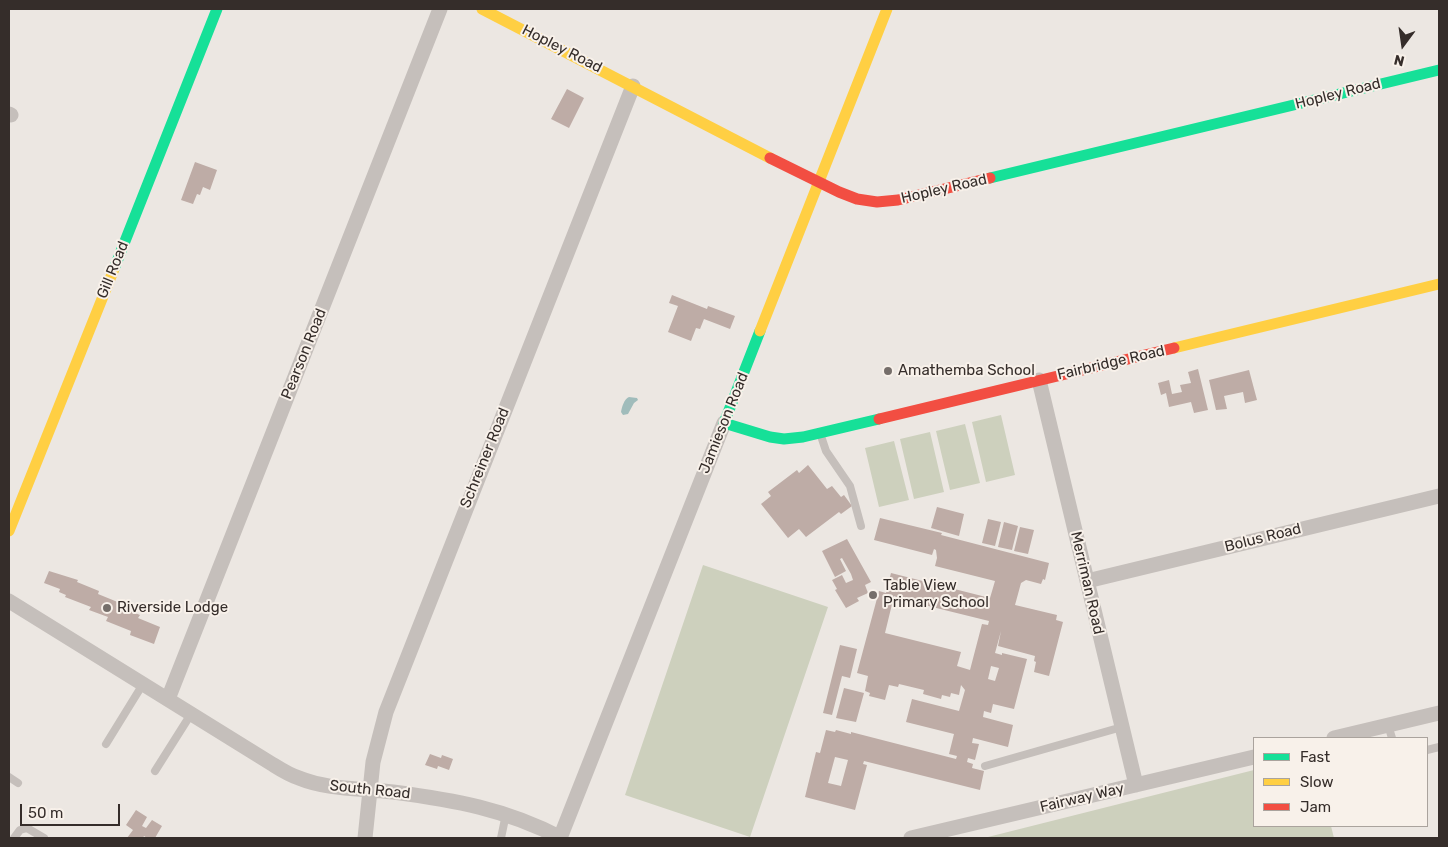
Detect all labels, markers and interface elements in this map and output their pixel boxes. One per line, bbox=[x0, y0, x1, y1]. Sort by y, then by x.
north arrow bbox=[1378, 20, 1428, 70]
street label: Hopley Road bbox=[519, 21, 605, 77]
text: N bbox=[1392, 51, 1406, 70]
street label: Hopley Road bbox=[1293, 75, 1383, 113]
street label: Hopley Road bbox=[899, 170, 989, 208]
street label: Gill Road bbox=[93, 239, 133, 301]
street label: Pearson Road bbox=[278, 306, 330, 402]
street label: Fairbridge Road bbox=[1056, 342, 1166, 384]
place label: Amathemba School bbox=[898, 362, 1035, 380]
marker: Amathemba School bbox=[882, 365, 894, 377]
street label: Jamieson Road bbox=[695, 370, 753, 476]
street label: Schreiner Road bbox=[457, 405, 513, 511]
street label: Bolus Road bbox=[1223, 520, 1303, 556]
street label: Merriman Road bbox=[1066, 530, 1108, 636]
place label: Table View Primary School bbox=[883, 577, 989, 612]
marker: Table View Primary School bbox=[867, 589, 879, 601]
place label: Riverside Lodge bbox=[117, 599, 228, 617]
marker: Riverside Lodge bbox=[101, 602, 113, 614]
legend bbox=[1253, 737, 1428, 827]
text: Fast bbox=[1300, 748, 1330, 766]
text: Slow bbox=[1300, 773, 1333, 791]
street label: South Road bbox=[329, 777, 411, 803]
street label: Fairway Way bbox=[1038, 780, 1126, 816]
scale bar bbox=[22, 794, 122, 826]
text: Jam bbox=[1300, 798, 1331, 816]
text: 50 m bbox=[28, 804, 63, 822]

